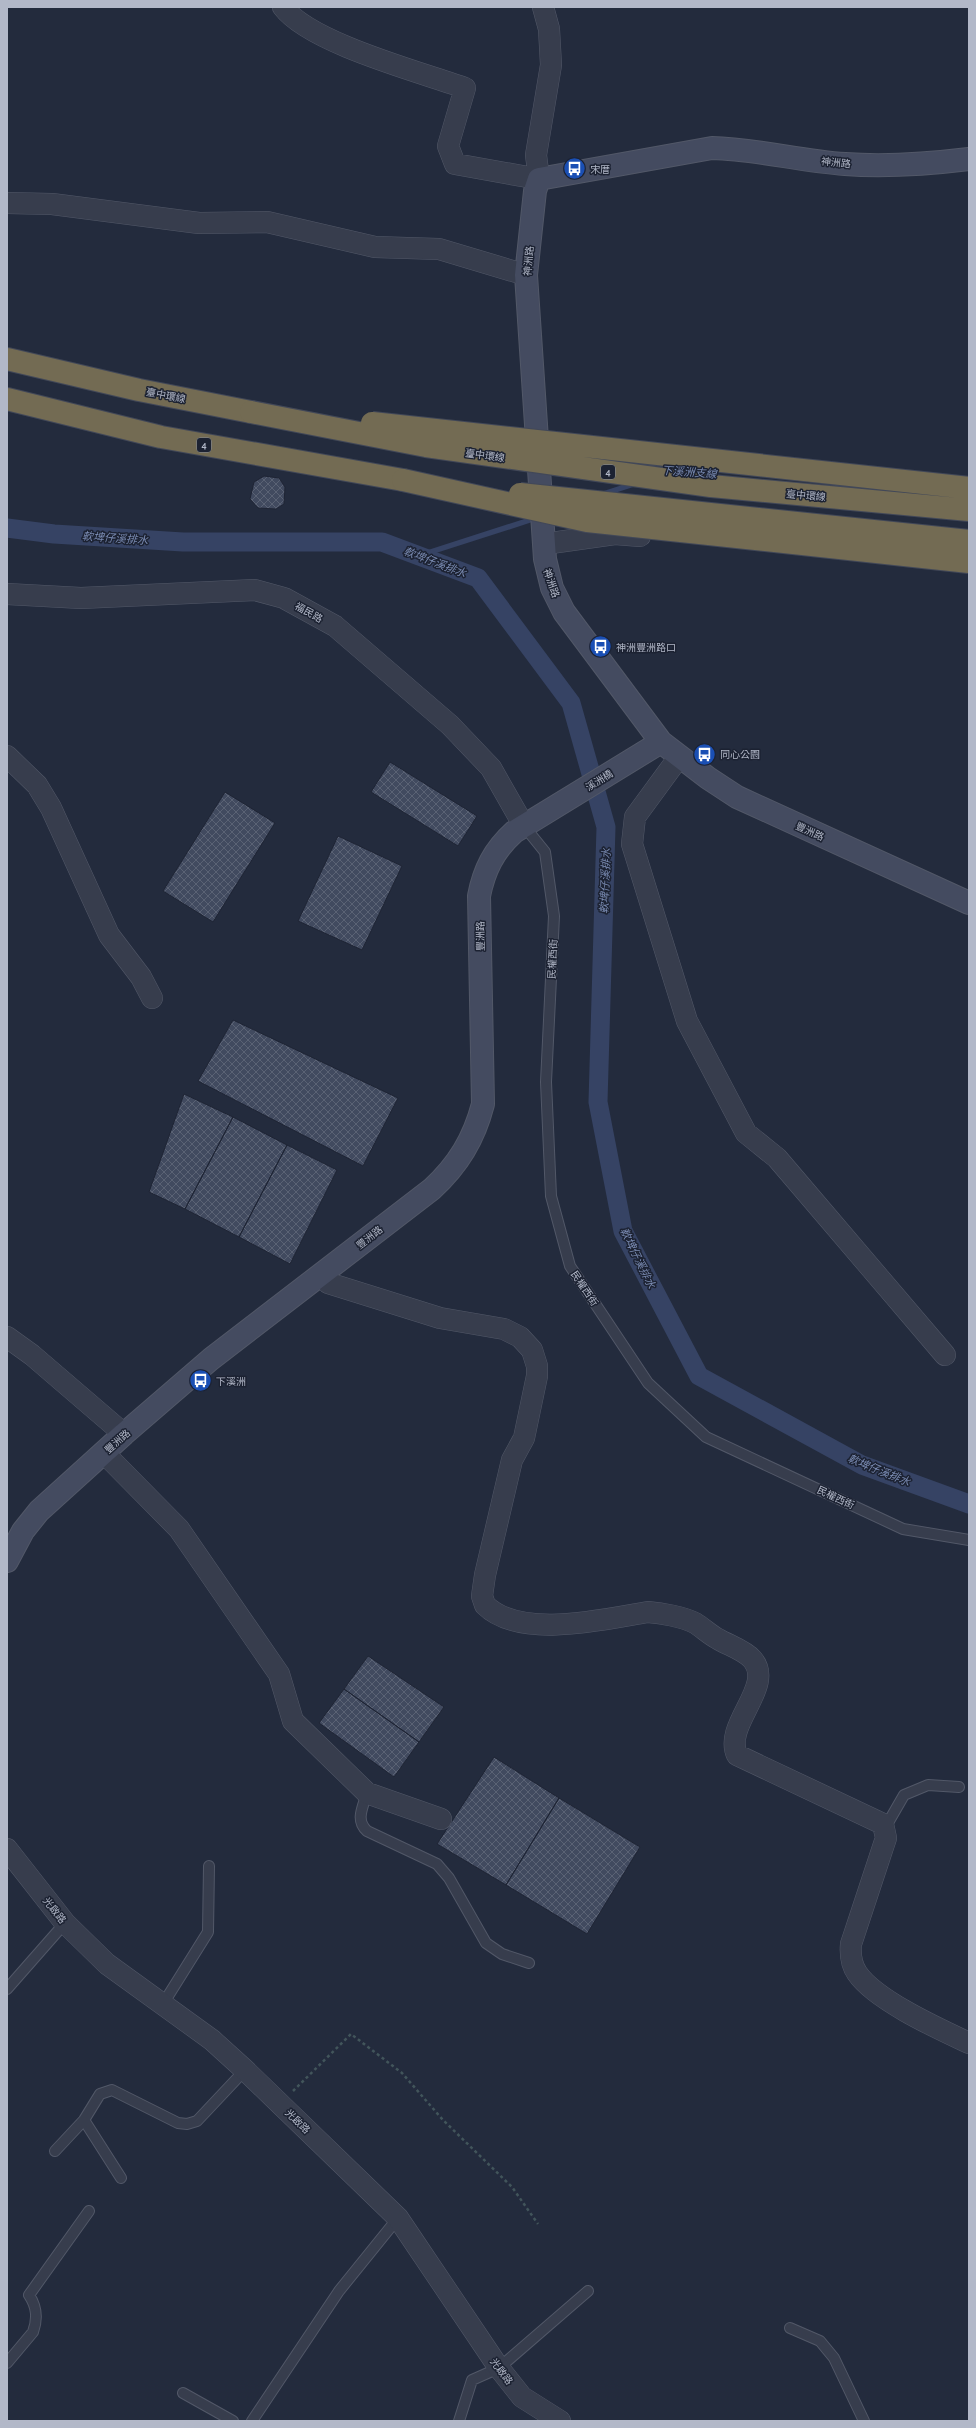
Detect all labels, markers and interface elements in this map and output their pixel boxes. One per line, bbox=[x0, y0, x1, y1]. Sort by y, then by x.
street label: 神洲路 bbox=[820, 155, 851, 170]
bus stop icon: 宋厝 bbox=[562, 156, 588, 182]
place label: 宋厝 bbox=[590, 164, 610, 175]
street label: 神洲路 bbox=[522, 246, 535, 276]
street label: 臺中環線 bbox=[145, 386, 187, 405]
road number: 4 bbox=[197, 438, 211, 452]
street label: 臺中環線 bbox=[464, 447, 506, 464]
water label: 下溪洲支線 bbox=[661, 464, 719, 481]
road number: 4 bbox=[601, 465, 615, 479]
street label: 臺中環線 bbox=[786, 488, 826, 503]
water label: 軟埤仔溪排水 bbox=[82, 530, 149, 547]
water label: 軟埤仔溪排水 bbox=[402, 545, 469, 581]
street label: 神洲路 bbox=[541, 567, 562, 599]
street label: 福民路 bbox=[293, 600, 325, 625]
bus stop icon: 神洲豐洲路口 bbox=[588, 634, 614, 660]
place label: 神洲豐洲路口 bbox=[616, 642, 676, 653]
bus stop icon: 同心公園 bbox=[691, 741, 717, 767]
place label: 同心公園 bbox=[720, 749, 760, 760]
street label: 溪洲橋 bbox=[584, 768, 615, 793]
street label: 豐洲路 bbox=[794, 820, 826, 843]
water label: 軟埤仔溪排水 bbox=[598, 847, 613, 914]
street label: 豐洲路 bbox=[475, 921, 486, 951]
street label: 民權西街 bbox=[546, 939, 559, 979]
street label: 豐洲路 bbox=[354, 1224, 385, 1251]
water label: 軟埤仔溪排水 bbox=[617, 1226, 658, 1292]
street label: 民權西街 bbox=[569, 1269, 600, 1308]
bus stop icon: 下溪洲 bbox=[187, 1368, 213, 1394]
place label: 下溪洲 bbox=[216, 1376, 246, 1387]
street label: 豐洲路 bbox=[103, 1427, 132, 1455]
water label: 軟埤仔溪排水 bbox=[846, 1452, 913, 1489]
street label: 民權西街 bbox=[815, 1484, 856, 1511]
street label: 光啟路 bbox=[41, 1895, 68, 1926]
street label: 光啟路 bbox=[283, 2107, 312, 2136]
street label: 光啟路 bbox=[488, 2356, 515, 2387]

